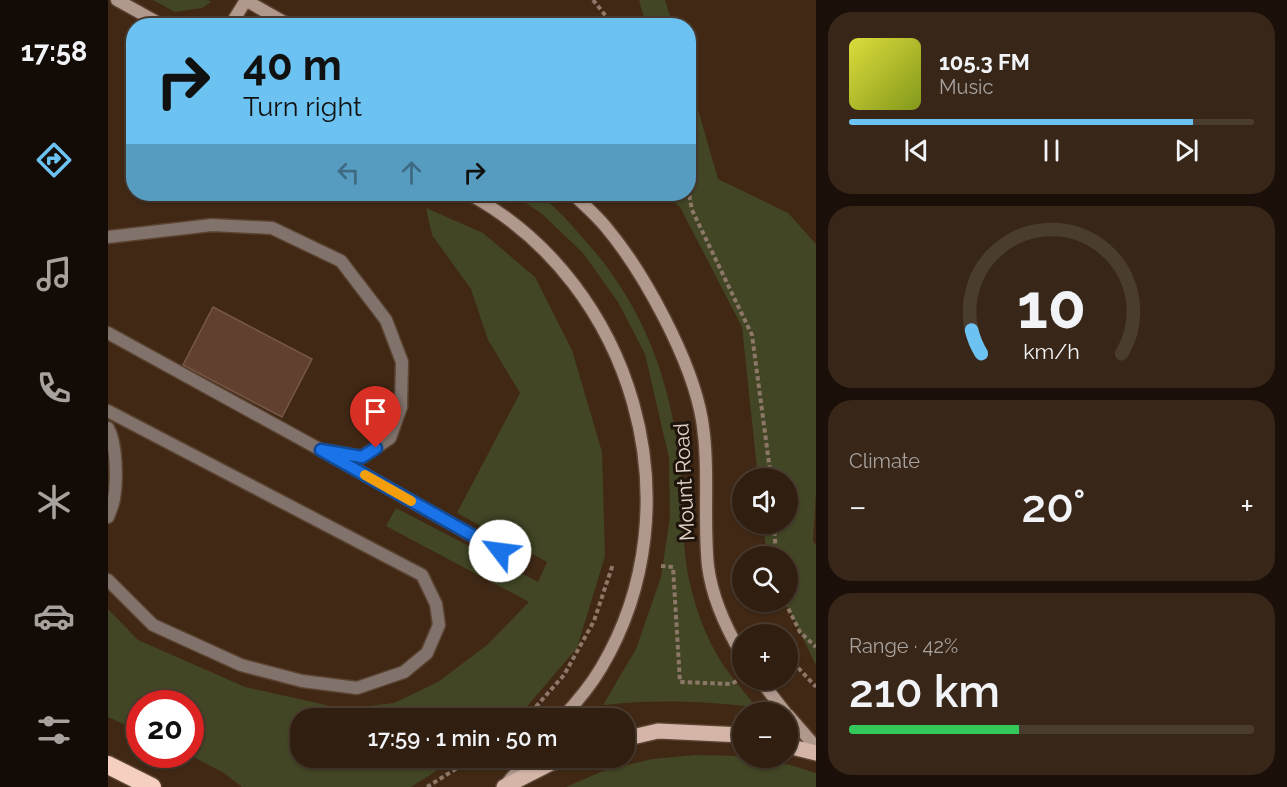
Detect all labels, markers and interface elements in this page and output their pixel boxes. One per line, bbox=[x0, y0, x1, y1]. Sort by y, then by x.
text: 17:58 bbox=[21, 36, 87, 67]
text: 40 m bbox=[243, 41, 342, 90]
icon: right bbox=[144, 42, 222, 120]
text: 105.3 FM bbox=[939, 49, 1030, 75]
text: Music bbox=[939, 75, 993, 99]
text: Turn right bbox=[243, 91, 362, 122]
icon: previous bbox=[900, 134, 933, 167]
icon: pause bbox=[1035, 134, 1068, 167]
icon: next bbox=[1170, 134, 1203, 167]
icon: directions bbox=[33, 139, 75, 181]
icon: left bbox=[332, 156, 365, 189]
icon: ahead bbox=[395, 156, 428, 189]
icon: right bbox=[458, 156, 491, 189]
icon: music bbox=[33, 253, 75, 295]
text: 10 bbox=[1017, 269, 1086, 343]
text: km/h bbox=[1023, 339, 1080, 364]
icon: phone bbox=[33, 367, 75, 409]
pin bbox=[350, 386, 401, 448]
icon: arrive bbox=[359, 395, 392, 428]
street label: Mount Road bbox=[668, 422, 700, 542]
text: Climate bbox=[849, 449, 920, 473]
map controls bbox=[732, 468, 798, 768]
button: sound bbox=[732, 468, 798, 534]
text: 20° bbox=[1022, 480, 1086, 533]
icon: climate bbox=[33, 481, 75, 523]
text: − bbox=[849, 487, 867, 526]
text: + bbox=[1240, 487, 1254, 526]
position arrow bbox=[468, 519, 532, 583]
button: search bbox=[732, 546, 798, 612]
icon: car bbox=[33, 595, 75, 637]
button: + bbox=[732, 624, 798, 690]
text: Range · 42% bbox=[849, 634, 958, 658]
text: 210 km bbox=[849, 665, 1000, 718]
speed limit sign: 20 bbox=[126, 690, 204, 768]
button: − bbox=[732, 702, 798, 768]
icon: filters bbox=[33, 709, 75, 751]
text: 17:59 · 1 min · 50 m bbox=[368, 725, 557, 751]

